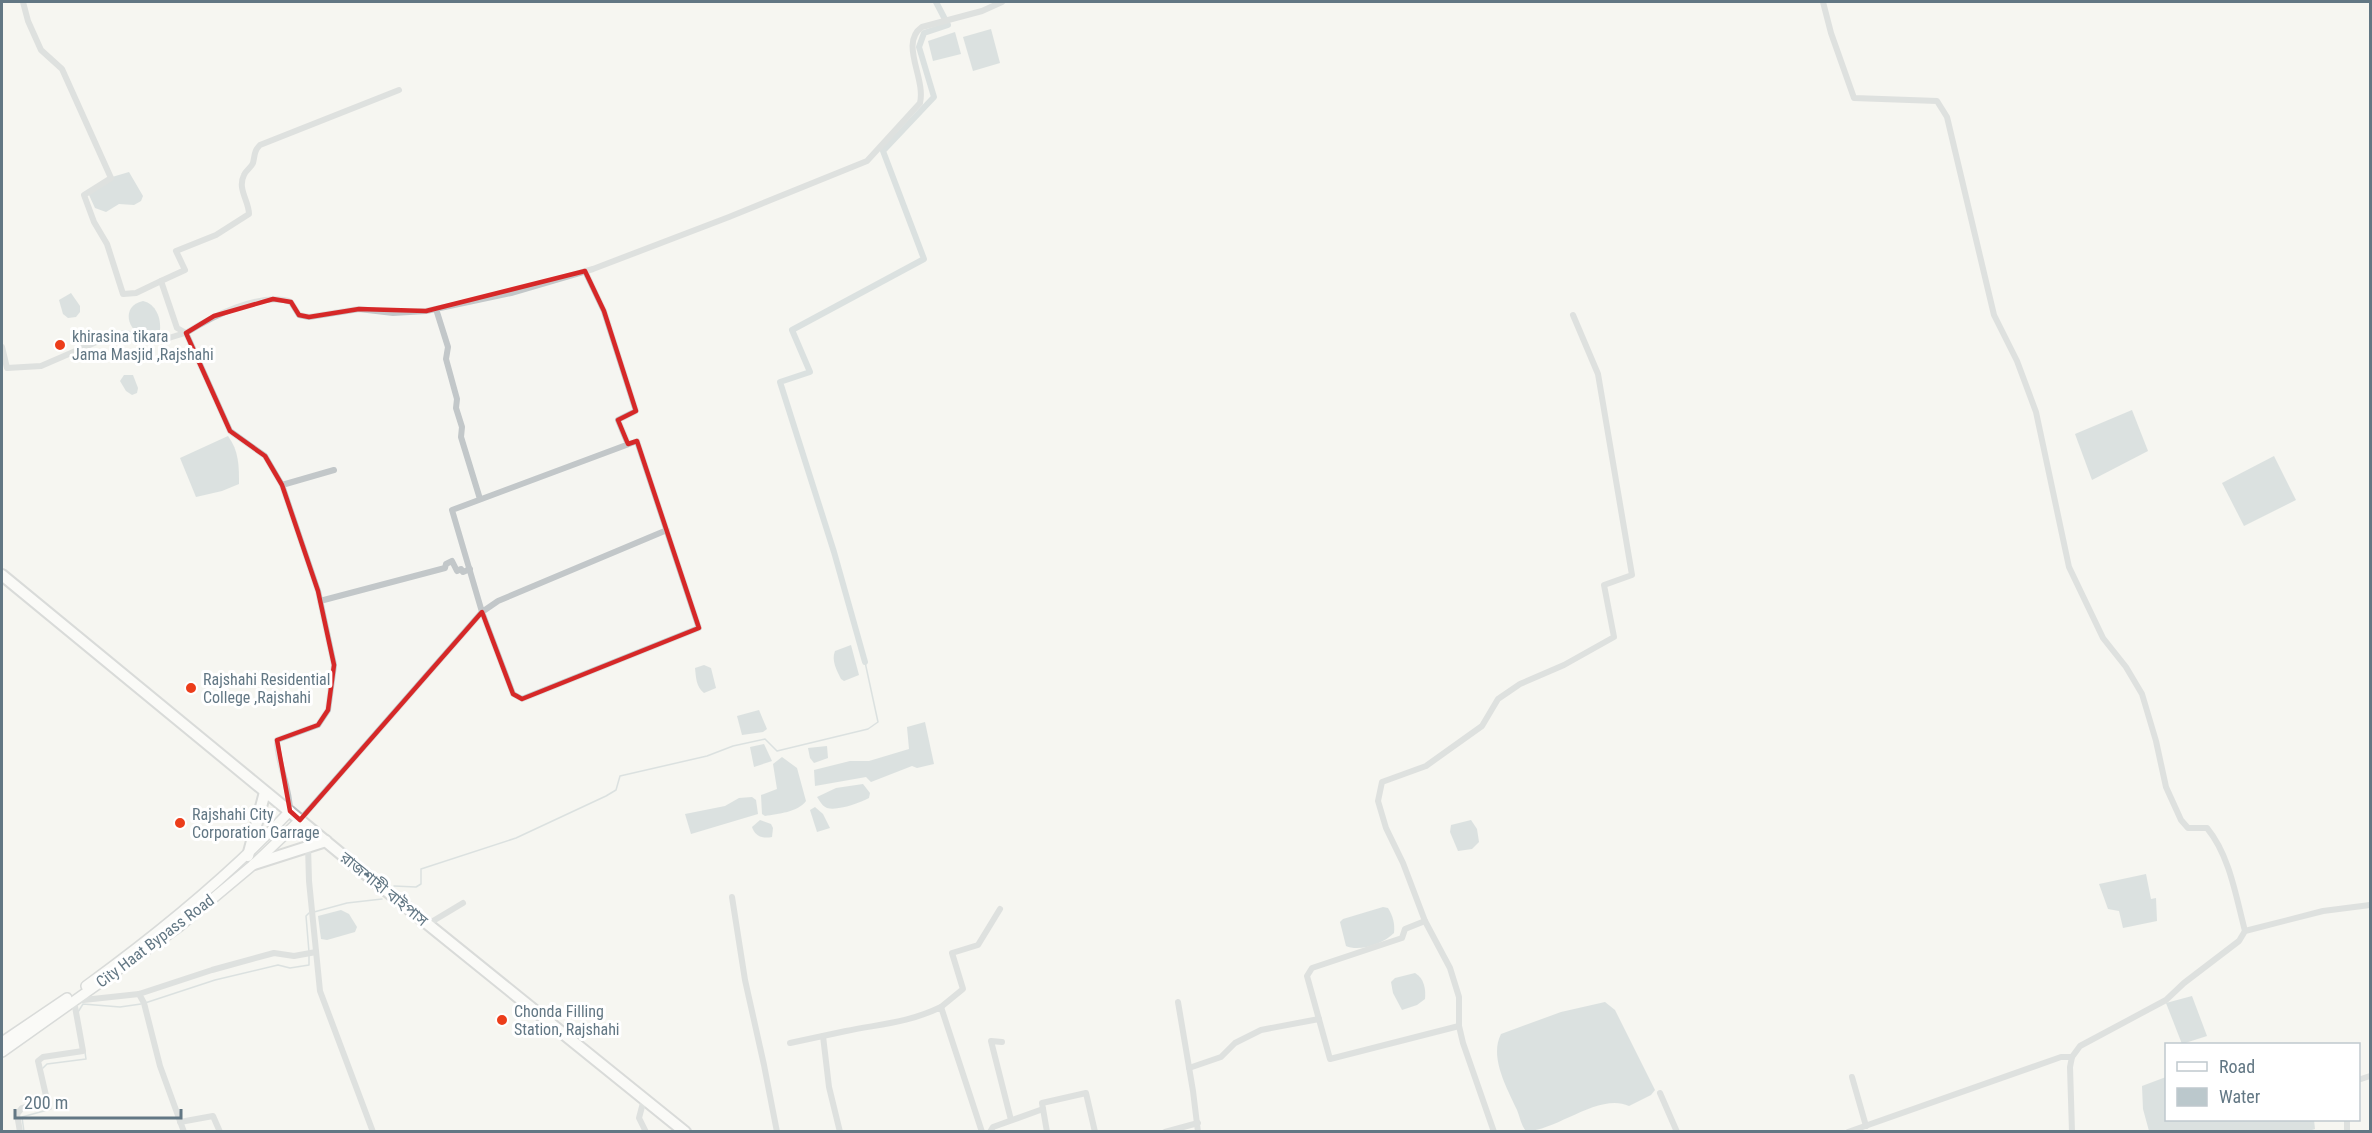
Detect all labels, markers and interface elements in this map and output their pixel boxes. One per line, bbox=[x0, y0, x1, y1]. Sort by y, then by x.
place label: khirasina tikara Jama Masjid ,Rajshahi bbox=[72, 327, 214, 364]
marker: khirasina tikara Jama Masjid ,Rajshahi bbox=[53, 338, 67, 352]
place label: Rajshahi Residential College ,Rajshahi bbox=[203, 670, 330, 707]
marker: Rajshahi Residential College ,Rajshahi bbox=[184, 681, 198, 695]
place label: Rajshahi City Corporation Garrage bbox=[192, 805, 320, 842]
marker: Rajshahi City Corporation Garrage bbox=[173, 816, 187, 830]
street label: রাজশাহী বাইপাস bbox=[336, 847, 432, 931]
street label: City Haat Bypass Road bbox=[92, 890, 218, 992]
place label: Chonda Filling Station, Rajshahi bbox=[514, 1002, 620, 1039]
marker: Chonda Filling Station, Rajshahi bbox=[495, 1013, 509, 1027]
legend bbox=[2165, 1043, 2360, 1121]
text: Road bbox=[2219, 1056, 2255, 1077]
scale bar bbox=[15, 1082, 182, 1120]
text: Water bbox=[2219, 1086, 2261, 1107]
text: 200 m bbox=[24, 1092, 68, 1113]

